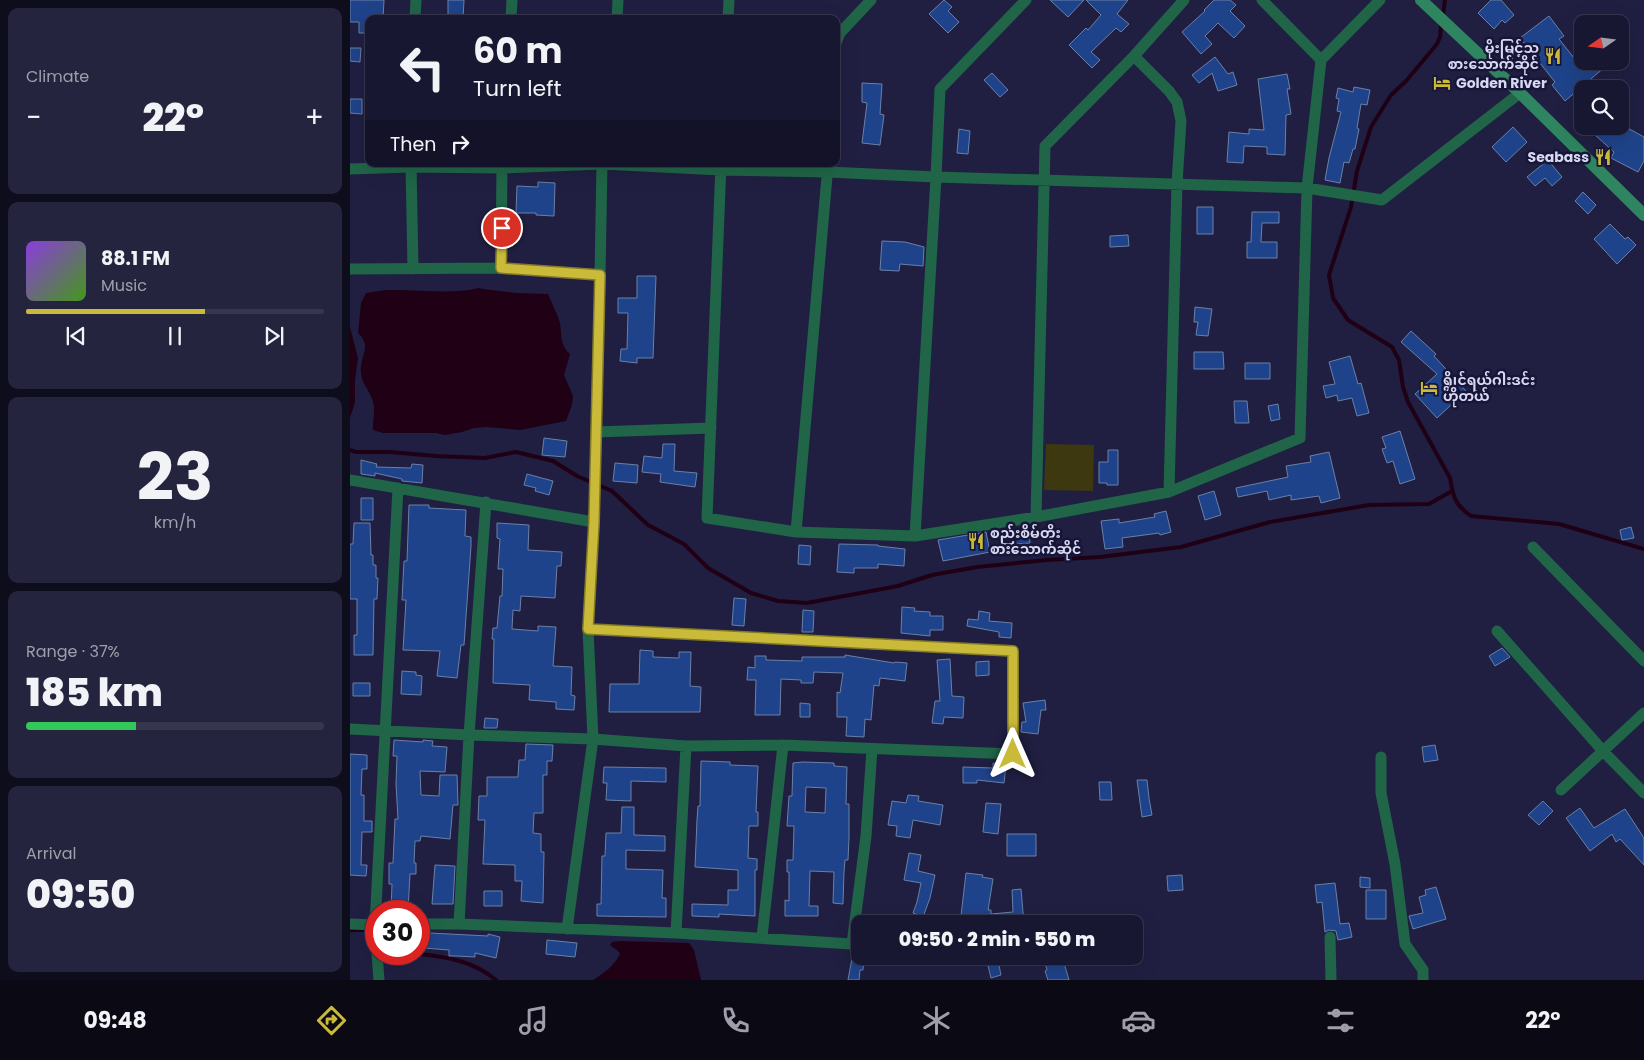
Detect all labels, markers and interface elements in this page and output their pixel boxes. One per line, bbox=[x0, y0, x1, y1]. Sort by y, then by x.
north arrow bbox=[1574, 15, 1629, 70]
map controls bbox=[1574, 15, 1629, 135]
text: 60 m bbox=[473, 26, 563, 75]
icon: left bbox=[390, 35, 455, 100]
place label: မိုးမြင့်သူ စားသောက်ဆိုင် bbox=[1448, 38, 1539, 76]
restaurant icon: မိုးမြင့်သူ စားသောက်ဆိုင် bbox=[1543, 46, 1563, 66]
text: Climate bbox=[26, 65, 89, 88]
text: Turn left bbox=[473, 73, 561, 104]
hotel icon: Golden River bbox=[1432, 73, 1452, 93]
place label: Golden River bbox=[1456, 73, 1547, 93]
button: search bbox=[1574, 80, 1629, 135]
text: 22° bbox=[142, 91, 204, 144]
text: − bbox=[26, 98, 41, 137]
text: + bbox=[305, 98, 324, 137]
icon: right bbox=[446, 130, 474, 158]
text: Then bbox=[390, 131, 436, 158]
place label: Seabass bbox=[1528, 147, 1589, 167]
restaurant icon: Seabass bbox=[1593, 147, 1613, 167]
pin bbox=[481, 207, 523, 249]
icon: arrive bbox=[488, 214, 516, 242]
text: 88.1 FM bbox=[101, 245, 170, 272]
text: Music bbox=[101, 274, 147, 297]
icon: previous bbox=[62, 322, 90, 350]
icon: pause bbox=[161, 322, 189, 350]
icon: next bbox=[260, 322, 288, 350]
place label: ရွိုင်ရယ်ဂါးဒင်း ဟိုတယ် bbox=[1443, 370, 1535, 408]
hotel icon: ရွိုင်ရယ်ဂါးဒင်း ဟိုတယ် bbox=[1419, 378, 1439, 398]
text: 23 bbox=[137, 432, 213, 523]
text: km/h bbox=[154, 511, 196, 534]
place label: စည်းစိမ်တိုး စားသောက်ဆိုင် bbox=[990, 523, 1081, 561]
restaurant icon: စည်းစိမ်တိုး စားသောက်ဆိုင် bbox=[966, 531, 986, 551]
text: Range · 37% bbox=[26, 640, 120, 663]
text: 185 km bbox=[26, 666, 163, 719]
position arrow bbox=[986, 727, 1038, 779]
text: Arrival bbox=[26, 842, 76, 865]
text: 09:50 bbox=[26, 868, 135, 921]
speed limit sign: 30 bbox=[365, 900, 430, 965]
text: 09:50 · 2 min · 550 m bbox=[899, 926, 1095, 953]
icon: directions bbox=[314, 1003, 349, 1038]
icon: music bbox=[516, 1003, 551, 1038]
icon: phone bbox=[718, 1003, 753, 1038]
icon: climate bbox=[919, 1003, 954, 1038]
icon: car bbox=[1121, 1003, 1156, 1038]
icon: filters bbox=[1323, 1003, 1358, 1038]
text: 09:48 bbox=[83, 1005, 147, 1036]
text: 22° bbox=[1525, 1005, 1561, 1036]

